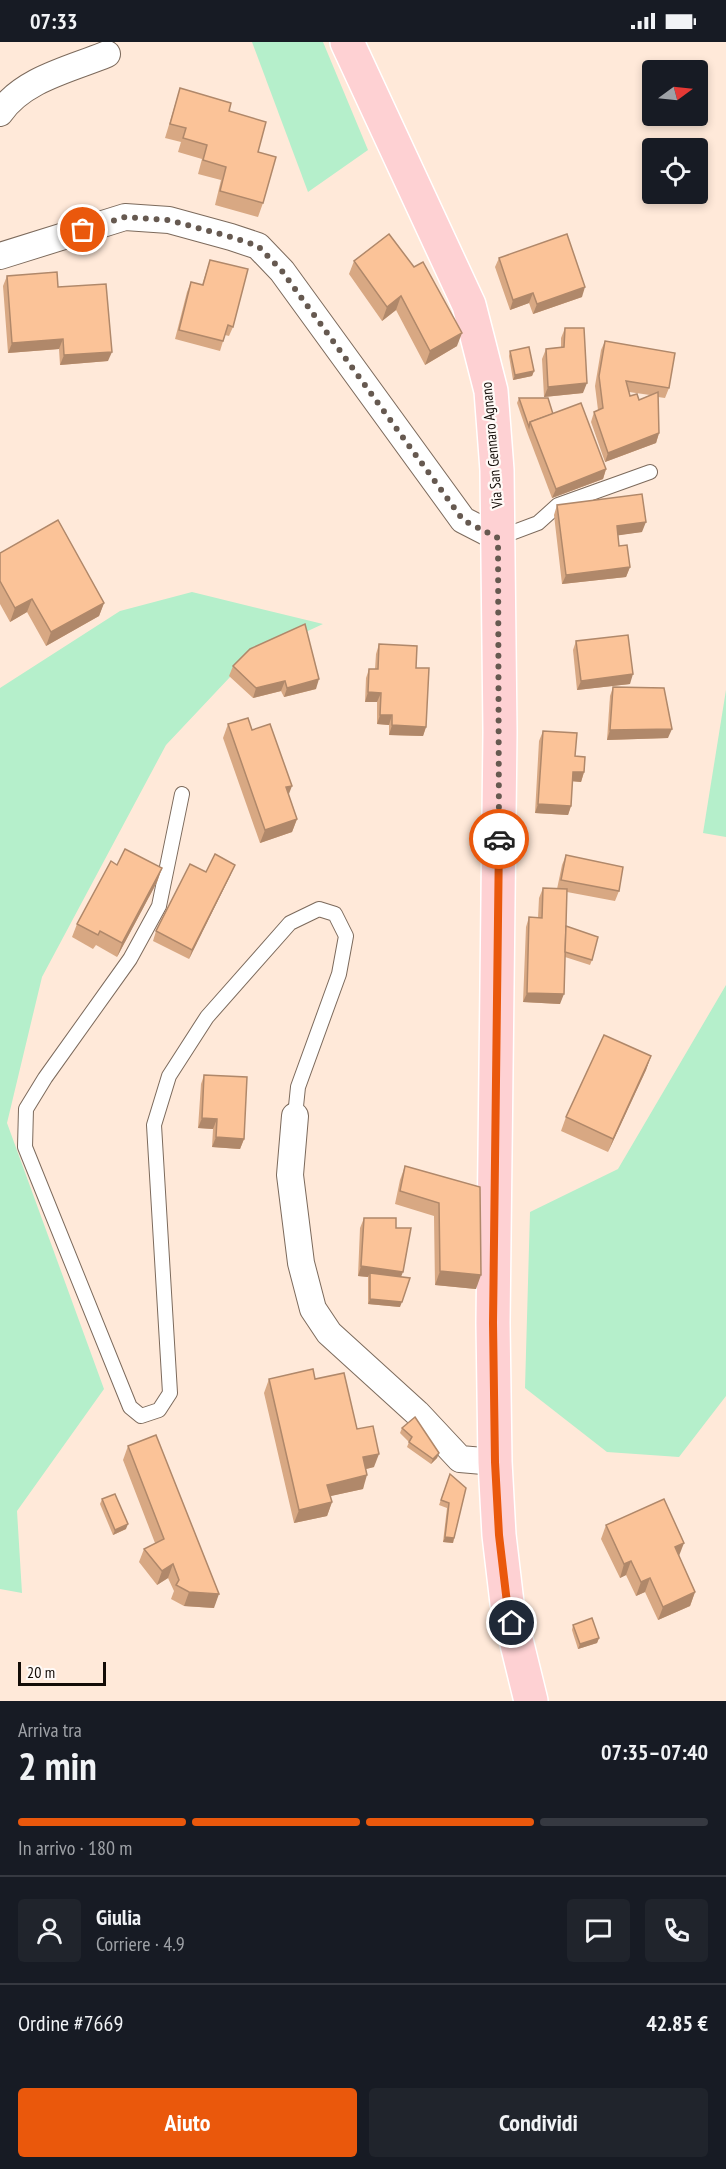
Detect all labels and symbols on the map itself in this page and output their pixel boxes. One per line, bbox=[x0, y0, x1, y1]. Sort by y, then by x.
north arrow bbox=[642, 60, 708, 126]
pin bbox=[57, 204, 108, 255]
street label: Via San Gennaro Agnano bbox=[477, 381, 507, 510]
courier bbox=[469, 809, 529, 869]
pin bbox=[486, 1597, 537, 1648]
scale bar bbox=[18, 1659, 106, 1686]

